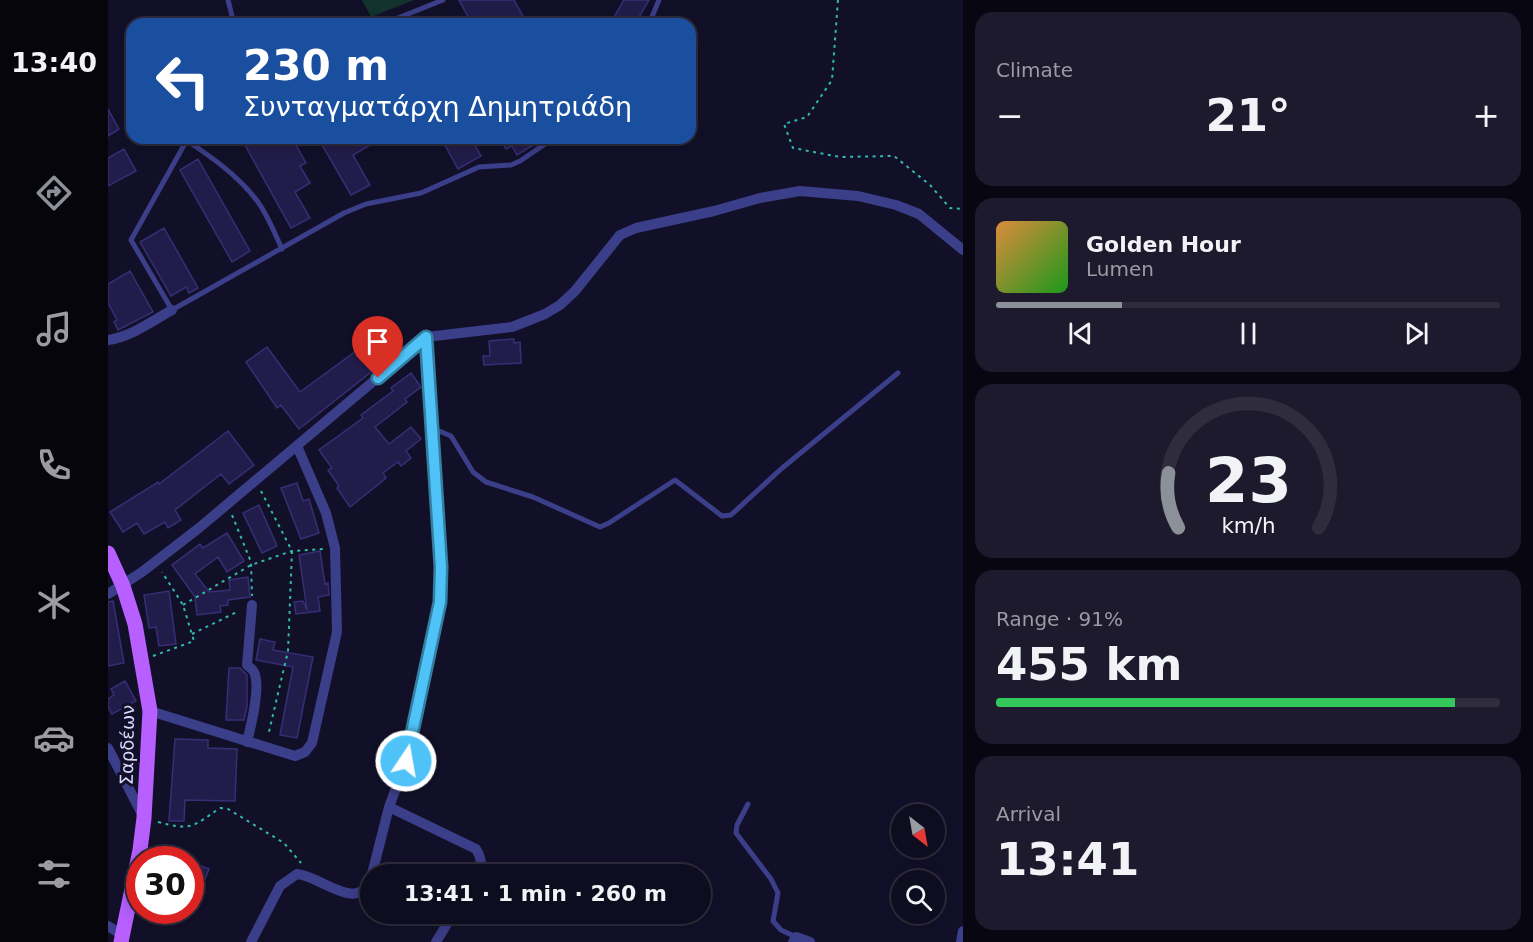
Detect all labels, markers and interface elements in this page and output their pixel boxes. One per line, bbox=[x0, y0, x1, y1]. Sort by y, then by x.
text: 230 m bbox=[243, 41, 389, 90]
icon: left bbox=[144, 42, 222, 120]
text: 13:40 bbox=[11, 47, 97, 78]
text: Climate bbox=[996, 58, 1073, 82]
text: 21° bbox=[1205, 89, 1291, 142]
text: Συνταγματάρχη Δημητριάδη bbox=[243, 91, 632, 122]
text: − bbox=[996, 96, 1024, 135]
text: + bbox=[1472, 96, 1500, 135]
icon: directions bbox=[33, 172, 75, 214]
text: Golden Hour bbox=[1086, 232, 1241, 257]
text: Lumen bbox=[1086, 257, 1154, 281]
icon: music bbox=[33, 308, 75, 350]
pin bbox=[352, 316, 403, 378]
icon: previous bbox=[1064, 317, 1097, 350]
icon: pause bbox=[1232, 317, 1265, 350]
icon: next bbox=[1400, 317, 1433, 350]
icon: arrive bbox=[361, 325, 394, 358]
icon: phone bbox=[33, 444, 75, 486]
text: 23 bbox=[1205, 444, 1291, 517]
text: km/h bbox=[1221, 513, 1275, 538]
icon: climate bbox=[33, 581, 75, 623]
text: Range · 91% bbox=[996, 607, 1123, 631]
text: 455 km bbox=[996, 638, 1182, 691]
street label: Σαρδέων bbox=[116, 705, 138, 785]
icon: car bbox=[33, 717, 75, 759]
position arrow bbox=[374, 729, 438, 793]
text: Arrival bbox=[996, 802, 1061, 826]
north arrow bbox=[891, 804, 945, 858]
map controls bbox=[891, 804, 945, 924]
text: 13:41 bbox=[996, 833, 1139, 886]
speed limit sign: 30 bbox=[126, 846, 204, 924]
icon: filters bbox=[33, 853, 75, 895]
button: search bbox=[891, 870, 945, 924]
text: 13:41 · 1 min · 260 m bbox=[404, 881, 667, 906]

